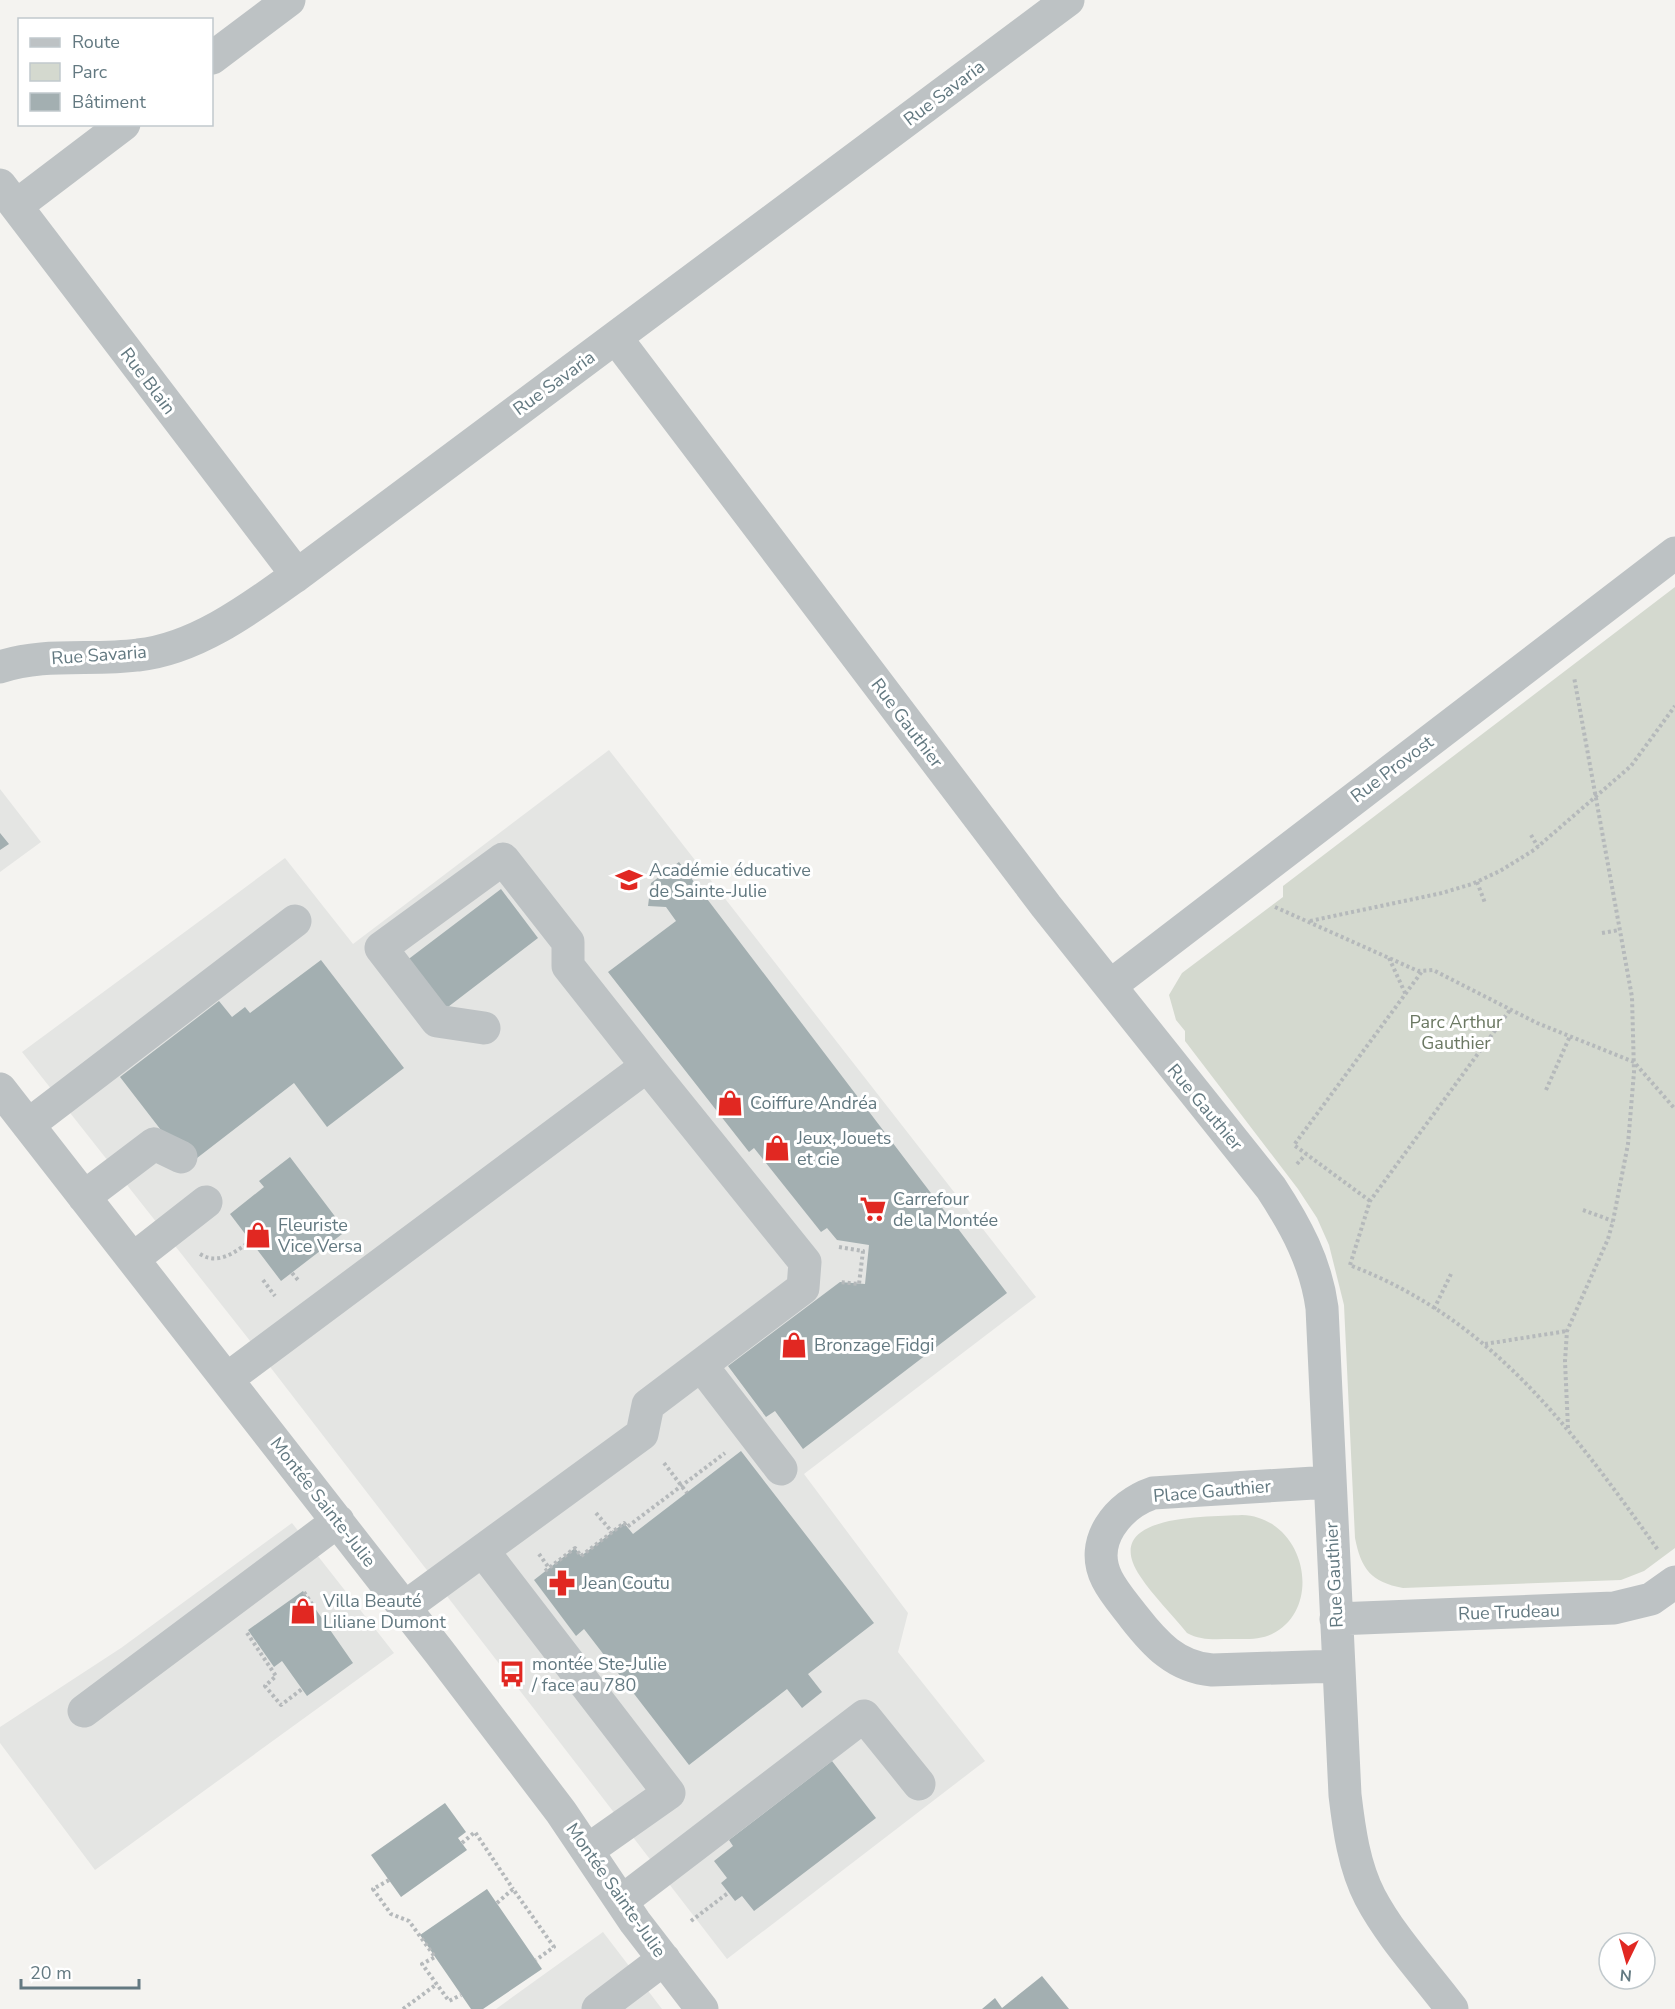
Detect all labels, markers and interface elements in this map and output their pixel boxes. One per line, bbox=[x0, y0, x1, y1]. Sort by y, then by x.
legend bbox=[18, 18, 213, 126]
text: Route bbox=[72, 30, 120, 54]
street label: Rue Savaria bbox=[899, 55, 989, 131]
text: Parc bbox=[72, 60, 107, 84]
text: Bâtiment bbox=[72, 90, 146, 114]
street label: Rue Blain bbox=[115, 343, 181, 419]
street label: Rue Savaria bbox=[508, 345, 600, 421]
street label: Rue Savaria bbox=[50, 640, 148, 670]
street label: Rue Gauthier bbox=[866, 674, 949, 773]
street label: Rue Provost bbox=[1346, 730, 1439, 808]
place label: Académie éducative de Sainte-Julie bbox=[649, 858, 811, 903]
school or university icon: Académie éducative de Sainte-Julie bbox=[614, 865, 644, 895]
park label: Parc Arthur Gauthier bbox=[1410, 1010, 1503, 1055]
street label: Rue Gauthier bbox=[1162, 1059, 1249, 1156]
shop icon: Coiffure Andréa bbox=[715, 1088, 745, 1118]
place label: Coiffure Andréa bbox=[750, 1091, 877, 1115]
place label: Jeux, Jouets et cie bbox=[796, 1126, 891, 1171]
shop icon: Jeux, Jouets et cie bbox=[762, 1133, 792, 1163]
place label: Carrefour de la Montée bbox=[893, 1187, 998, 1232]
supermarket icon: Carrefour de la Montée bbox=[858, 1194, 888, 1224]
place label: Fleuriste Vice Versa bbox=[277, 1213, 362, 1258]
shop icon: Fleuriste Vice Versa bbox=[243, 1220, 273, 1250]
shop icon: Bronzage Fidgi bbox=[779, 1330, 809, 1360]
place label: Bronzage Fidgi bbox=[814, 1333, 935, 1357]
street label: Montée Sainte-Julie bbox=[265, 1432, 381, 1572]
street label: Place Gauthier bbox=[1152, 1474, 1272, 1508]
street label: Rue Gauthier bbox=[1319, 1521, 1349, 1628]
pharmacy icon: Jean Coutu bbox=[547, 1568, 577, 1598]
place label: Jean Coutu bbox=[581, 1571, 670, 1595]
place label: Villa Beauté Liliane Dumont bbox=[322, 1589, 447, 1634]
shop icon: Villa Beauté Liliane Dumont bbox=[288, 1596, 318, 1626]
street label: Rue Trudeau bbox=[1458, 1598, 1560, 1626]
place label: montée Ste-Julie / face au 780 bbox=[531, 1652, 667, 1697]
bus stop icon: montée Ste-Julie / face au 780 bbox=[497, 1659, 527, 1689]
street label: Montée Sainte-Julie bbox=[561, 1818, 671, 1962]
north arrow bbox=[1597, 1931, 1657, 1991]
scale bar bbox=[21, 1952, 140, 1990]
text: 20 m bbox=[30, 1961, 72, 1985]
text: N bbox=[1619, 1963, 1633, 1986]

